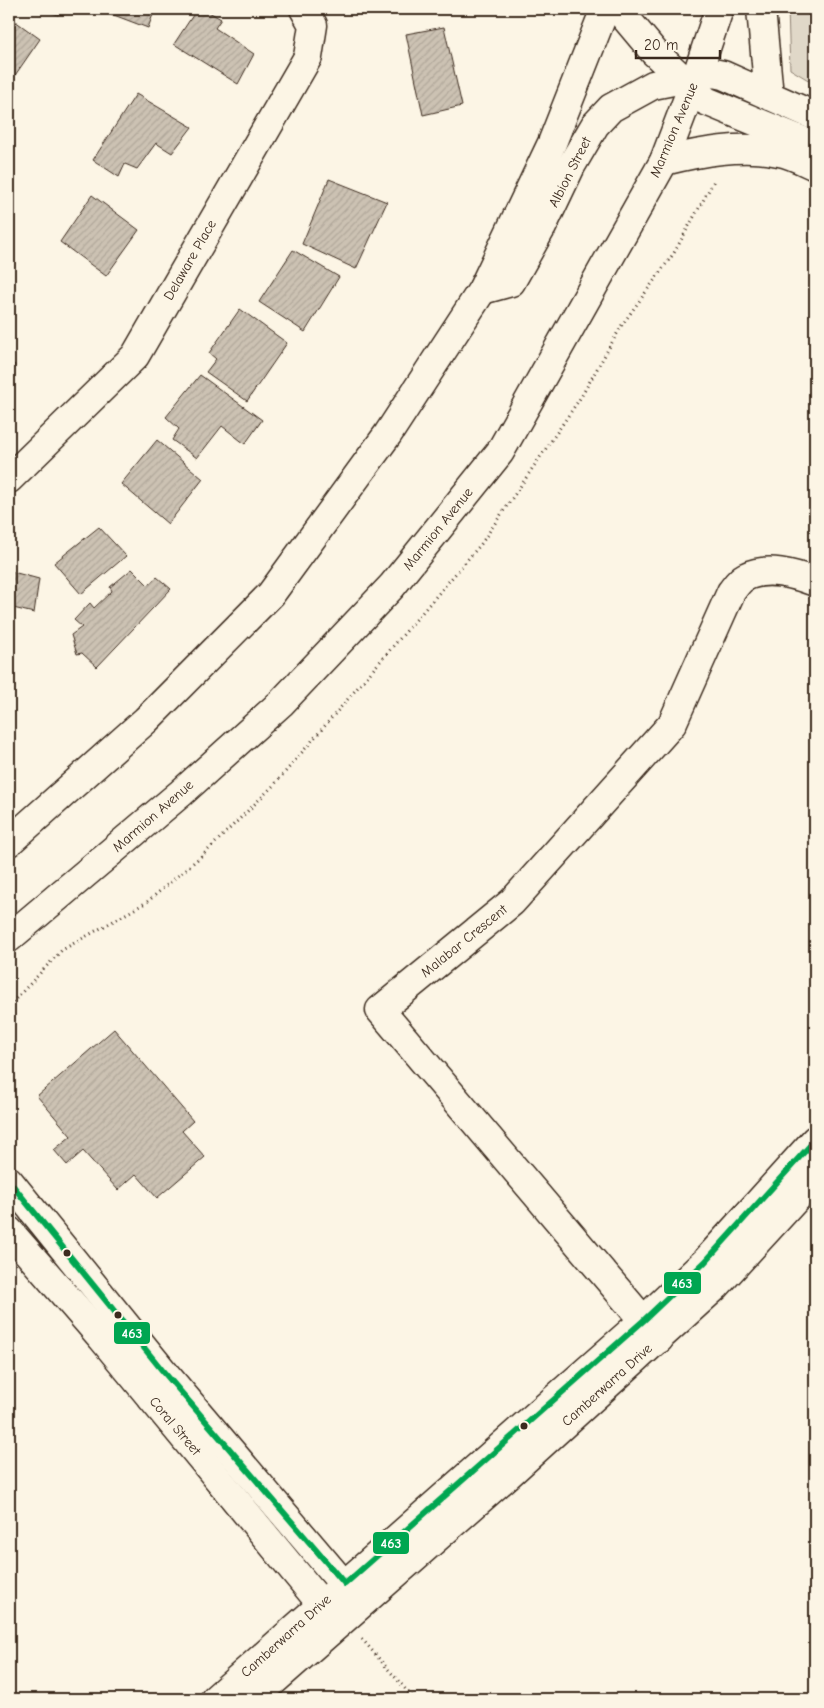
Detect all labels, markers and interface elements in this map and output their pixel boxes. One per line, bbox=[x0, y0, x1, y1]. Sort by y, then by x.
scale bar bbox=[636, 28, 720, 60]
text: 20 m bbox=[644, 36, 678, 54]
street label: Marmion Avenue bbox=[646, 80, 702, 180]
street label: Albion Street bbox=[545, 133, 595, 210]
street label: Delaware Place bbox=[160, 217, 220, 303]
street label: Marmion Avenue bbox=[399, 484, 477, 574]
street label: Marmion Avenue bbox=[109, 776, 197, 856]
street label: Malabar Crescent bbox=[417, 900, 511, 981]
unlabelled marker bbox=[62, 1248, 72, 1258]
line badge: 463 bbox=[663, 1271, 702, 1295]
text: 463 bbox=[672, 1275, 692, 1292]
unlabelled marker bbox=[113, 1310, 123, 1320]
line badge: 463 bbox=[113, 1321, 151, 1345]
text: 463 bbox=[122, 1325, 142, 1342]
street label: Camberwarra Drive bbox=[558, 1340, 656, 1430]
street label: Coral Street bbox=[146, 1393, 205, 1460]
unlabelled marker bbox=[519, 1421, 529, 1431]
line badge: 463 bbox=[372, 1531, 410, 1555]
text: 463 bbox=[381, 1535, 401, 1552]
street label: Camberwarra Drive bbox=[237, 1591, 335, 1681]

